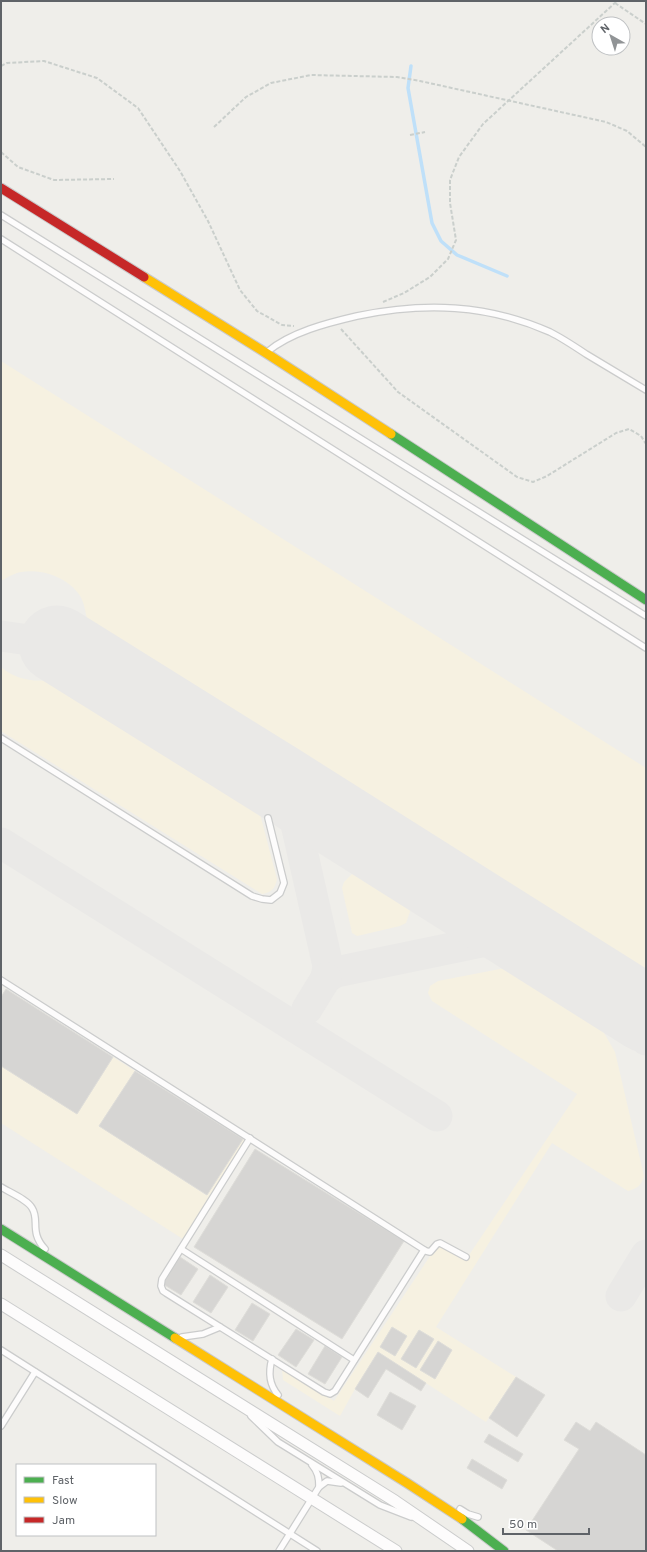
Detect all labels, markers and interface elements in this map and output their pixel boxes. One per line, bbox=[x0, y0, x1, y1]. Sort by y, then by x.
north arrow bbox=[591, 16, 631, 56]
text: N bbox=[598, 21, 613, 37]
legend bbox=[16, 1464, 156, 1536]
text: Fast bbox=[52, 1473, 74, 1489]
text: Slow bbox=[52, 1493, 78, 1509]
scale bar bbox=[503, 1510, 589, 1536]
text: Jam bbox=[52, 1513, 75, 1529]
text: 50 m bbox=[509, 1517, 537, 1533]

